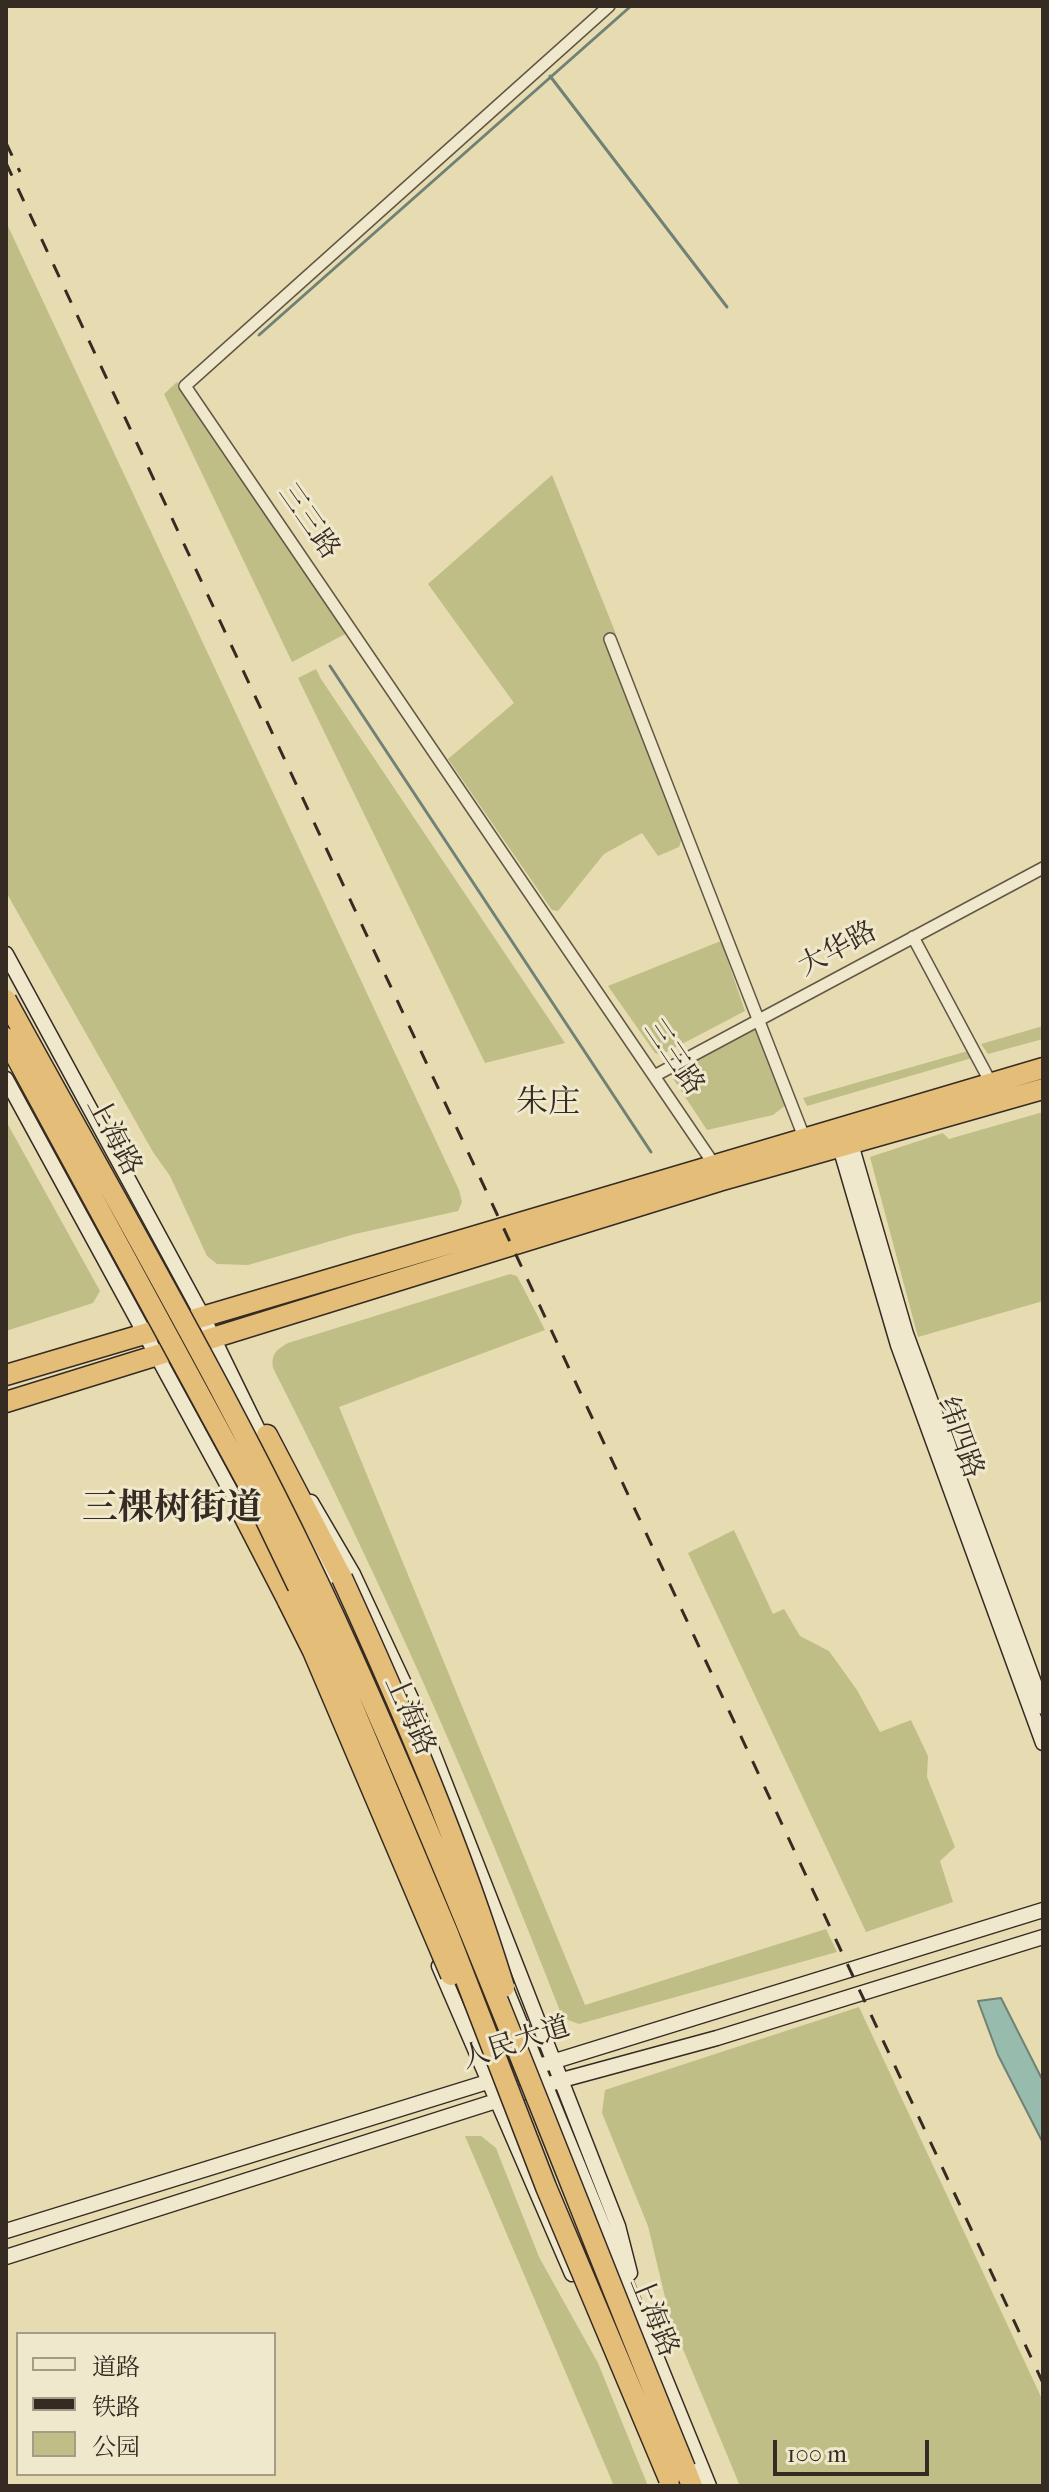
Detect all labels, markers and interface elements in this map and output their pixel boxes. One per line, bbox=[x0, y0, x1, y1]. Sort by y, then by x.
street label: 三三路 bbox=[270, 478, 346, 566]
street label: 大华路 bbox=[793, 915, 883, 985]
street label: 三三路 bbox=[636, 1014, 710, 1102]
district label: 朱庄 bbox=[516, 1085, 580, 1123]
street label: 上海路 bbox=[78, 1092, 148, 1182]
street label: 纬四路 bbox=[929, 1393, 989, 1483]
district label: 三棵树街道 bbox=[82, 1488, 262, 1532]
street label: 上海路 bbox=[377, 1671, 441, 1761]
street label: 人民大道 bbox=[458, 2011, 574, 2077]
street label: 上海路 bbox=[622, 2272, 684, 2362]
legend bbox=[16, 2332, 276, 2476]
text: 道路 bbox=[92, 2353, 140, 2381]
text: 铁路 bbox=[92, 2393, 140, 2421]
scale bar bbox=[777, 2424, 933, 2474]
text: 公园 bbox=[92, 2433, 140, 2461]
text: 100 m bbox=[787, 2440, 847, 2468]

